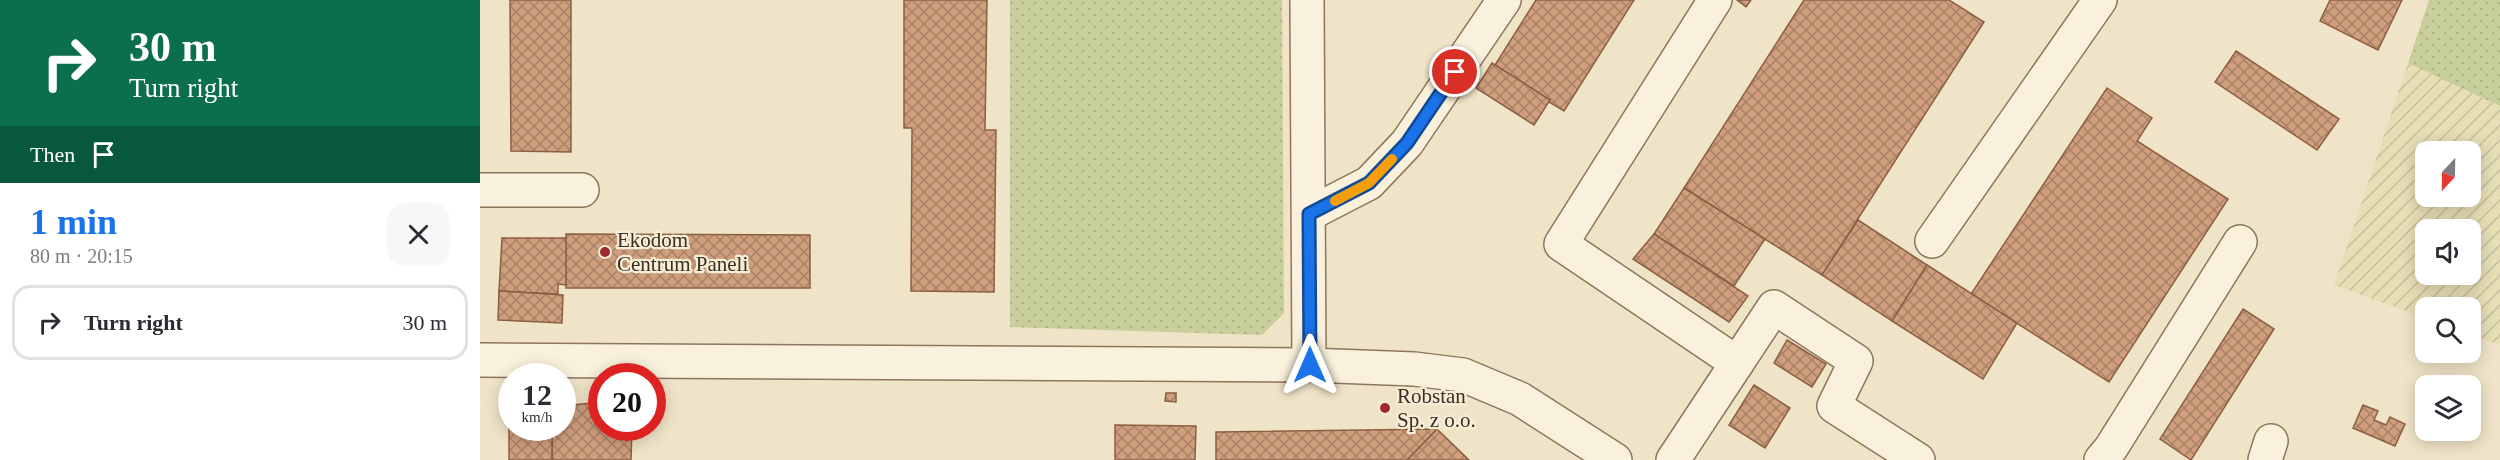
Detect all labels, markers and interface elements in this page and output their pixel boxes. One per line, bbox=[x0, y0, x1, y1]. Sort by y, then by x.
icon: right bbox=[30, 24, 108, 102]
text: 30 m bbox=[129, 24, 217, 70]
pin bbox=[1429, 46, 1480, 97]
icon: arrive bbox=[1438, 55, 1471, 88]
text: Turn right bbox=[129, 73, 238, 103]
icon: arrive bbox=[87, 138, 120, 171]
north arrow bbox=[2415, 141, 2481, 207]
map controls bbox=[2415, 141, 2481, 441]
text: Then bbox=[30, 142, 75, 167]
text: 1 min bbox=[30, 202, 117, 242]
button: close bbox=[387, 203, 450, 266]
button: sound bbox=[2415, 219, 2481, 285]
place label: Ekodom Centrum Paneli bbox=[617, 228, 748, 276]
text: 80 m · 20:15 bbox=[30, 245, 133, 267]
marker: Ekodom Centrum Paneli bbox=[598, 245, 612, 259]
button: search bbox=[2415, 297, 2481, 363]
icon: right bbox=[33, 306, 66, 339]
text: Turn right bbox=[84, 310, 183, 335]
text: 30 m bbox=[402, 310, 447, 335]
position arrow bbox=[1278, 333, 1342, 397]
speed limit sign: 20 bbox=[588, 363, 666, 441]
button: layers bbox=[2415, 375, 2481, 441]
text: 12 bbox=[522, 378, 552, 411]
place label: Robstan Sp. z o.o. bbox=[1397, 384, 1476, 432]
marker: Robstan Sp. z o.o. bbox=[1378, 401, 1392, 415]
text: km/h bbox=[522, 409, 552, 425]

